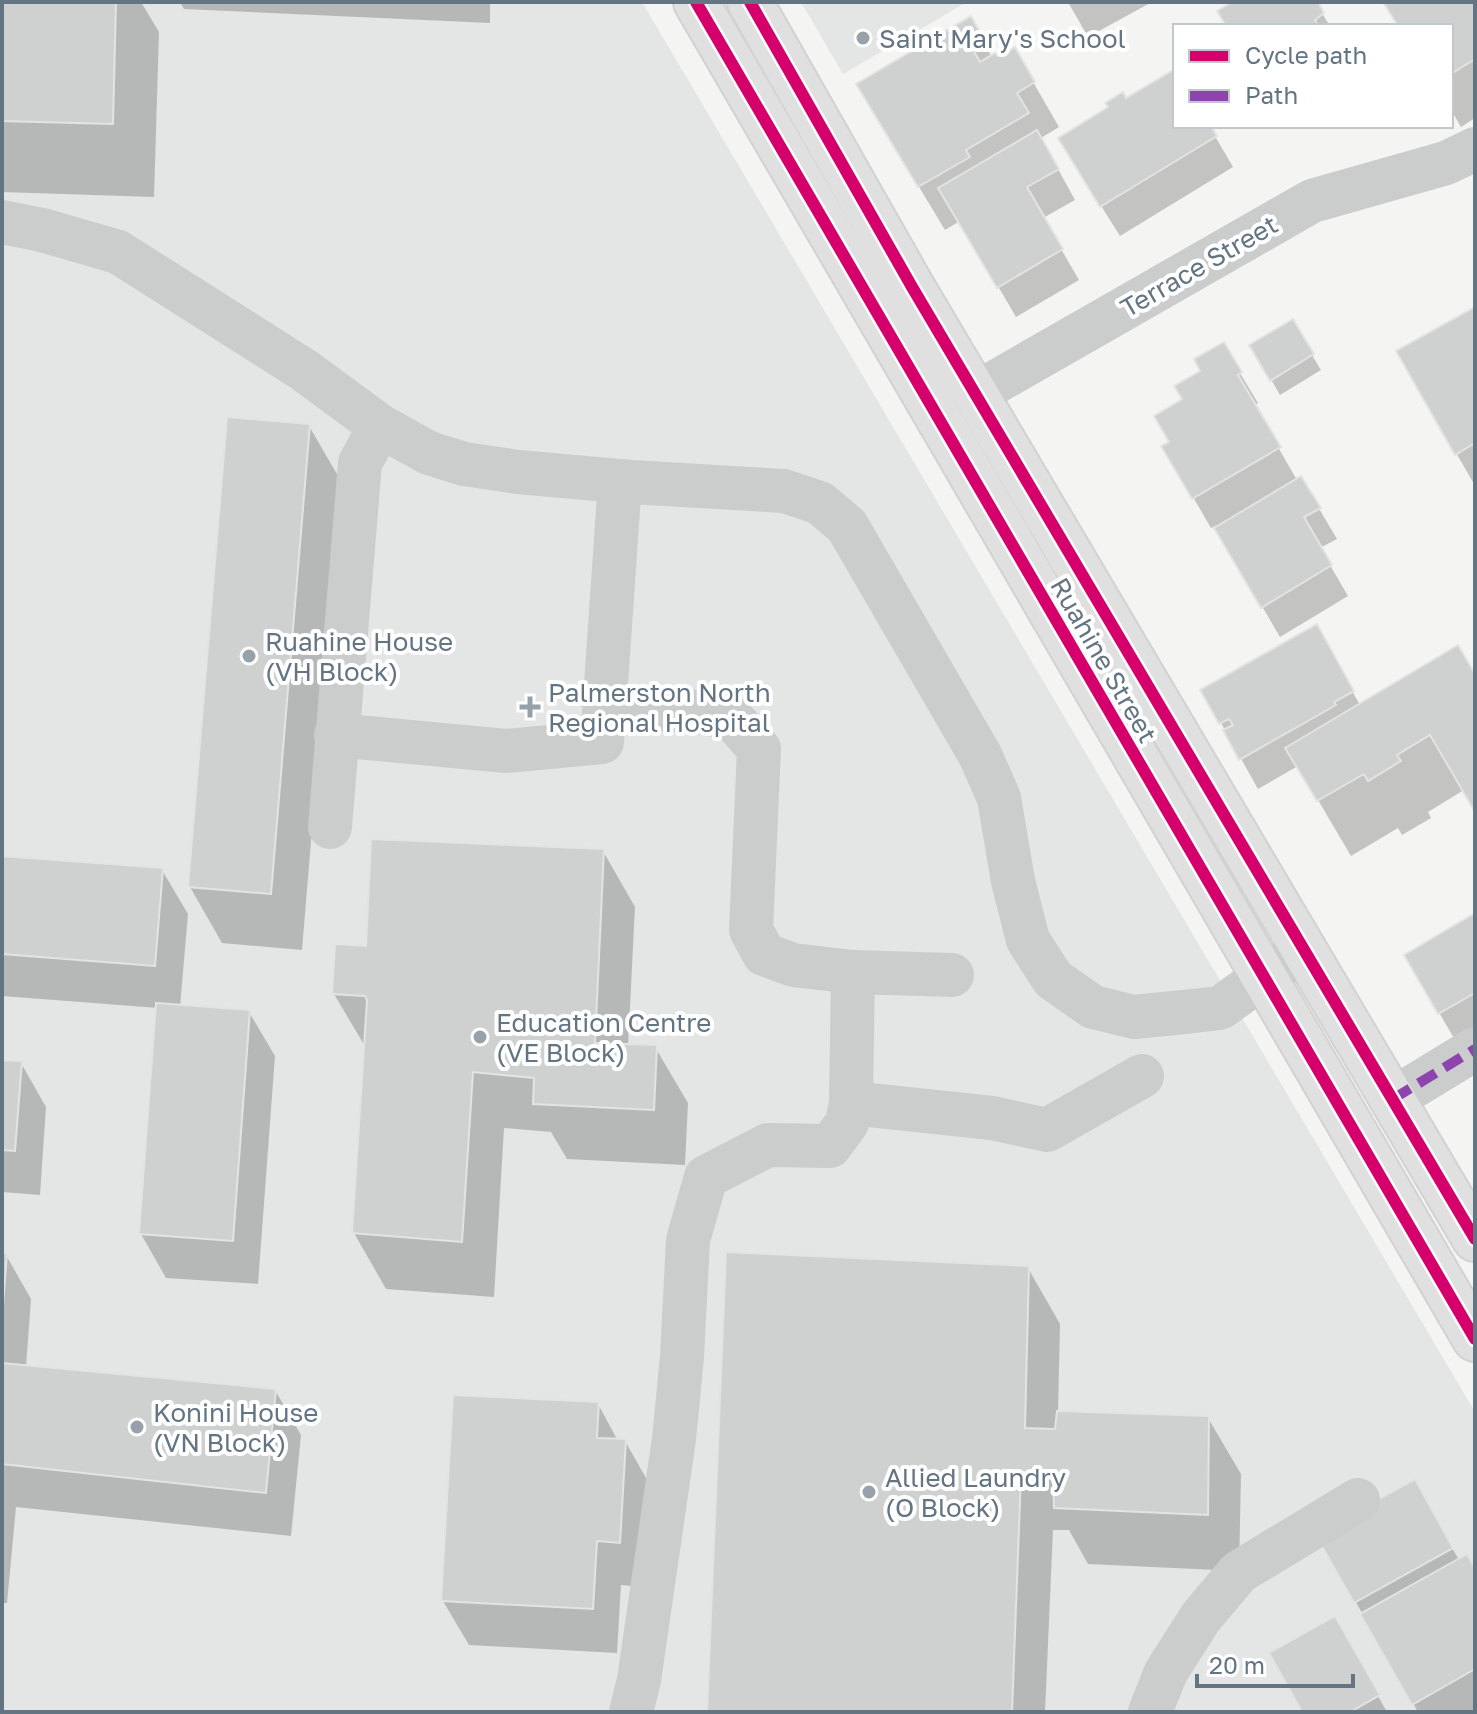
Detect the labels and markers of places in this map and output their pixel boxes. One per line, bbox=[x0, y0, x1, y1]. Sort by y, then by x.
place label: Saint Mary's School bbox=[879, 23, 1126, 54]
marker: Saint Mary's School bbox=[854, 29, 872, 47]
place label: Ruahine House (VH Block) bbox=[265, 626, 453, 687]
marker: Ruahine House (VH Block) bbox=[240, 647, 258, 665]
place label: Palmerston North Regional Hospital bbox=[548, 677, 771, 738]
marker: Palmerston North Regional Hospital bbox=[519, 696, 541, 718]
place label: Education Centre (VE Block) bbox=[496, 1007, 711, 1068]
marker: Education Centre (VE Block) bbox=[471, 1028, 489, 1046]
place label: Konini House (VN Block) bbox=[153, 1397, 318, 1458]
marker: Konini House (VN Block) bbox=[128, 1418, 146, 1436]
place label: Allied Laundry (O Block) bbox=[885, 1462, 1066, 1523]
marker: Allied Laundry (O Block) bbox=[860, 1483, 878, 1501]

